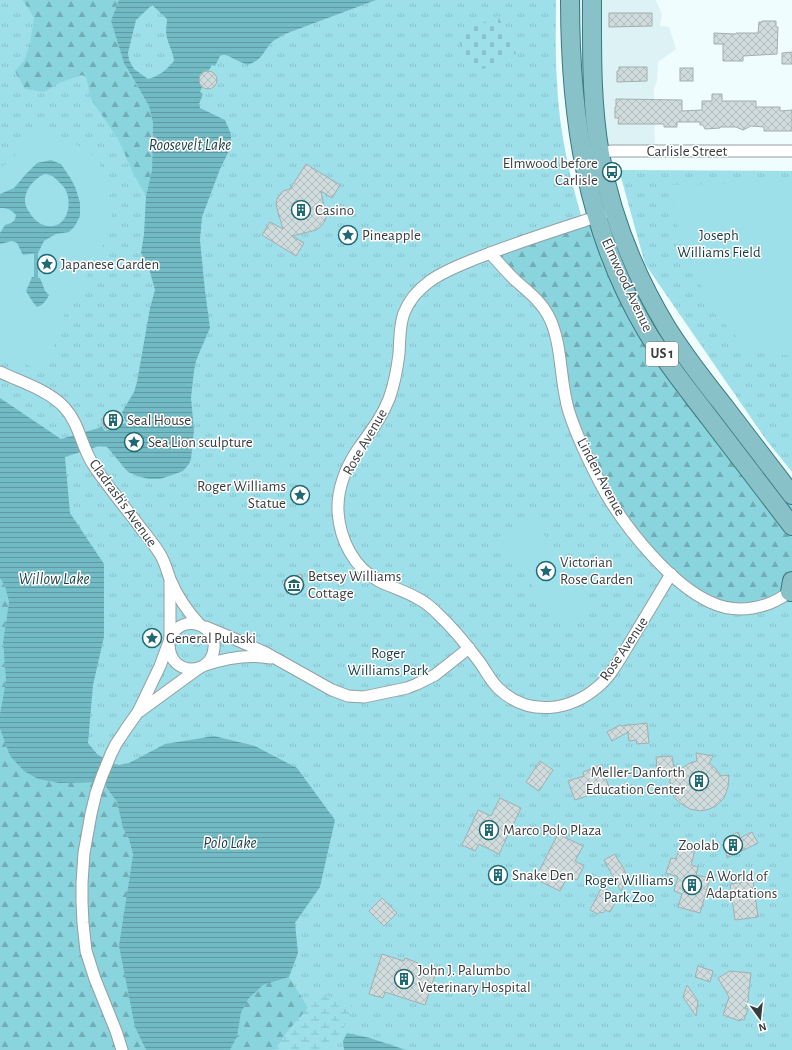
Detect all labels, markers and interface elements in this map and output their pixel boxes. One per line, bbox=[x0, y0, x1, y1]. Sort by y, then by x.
water label: Roosevelt Lake bbox=[149, 137, 231, 153]
street label: Carlisle Street bbox=[647, 144, 728, 159]
place label: Elmwood before Carlisle bbox=[503, 156, 598, 188]
bus stop icon: Elmwood before Carlisle bbox=[601, 161, 623, 183]
building icon: Casino bbox=[290, 199, 312, 221]
place label: Casino bbox=[315, 203, 354, 218]
place icon: Pineapple bbox=[337, 224, 359, 246]
place label: Pineapple bbox=[362, 228, 421, 243]
park label: Joseph Williams Field bbox=[677, 228, 761, 260]
street label: Elmwood Avenue bbox=[599, 236, 655, 334]
place icon: Japanese Garden bbox=[36, 253, 58, 275]
place label: Japanese Garden bbox=[61, 257, 159, 272]
road number: US 1 bbox=[646, 342, 678, 366]
street label: Rose Avenue bbox=[340, 406, 390, 478]
building icon: Seal House bbox=[102, 409, 124, 431]
place label: Seal House bbox=[127, 413, 191, 428]
place icon: Sea Lion sculpture bbox=[123, 431, 145, 453]
place label: Sea Lion sculpture bbox=[148, 435, 253, 450]
street label: Linden Avenue bbox=[574, 435, 628, 519]
street label: Cladrash's Avenue bbox=[86, 456, 160, 550]
place label: Roger Williams Statue bbox=[197, 479, 286, 511]
place icon: Roger Williams Statue bbox=[289, 484, 311, 506]
place label: Victorian Rose Garden bbox=[560, 555, 633, 587]
place icon: Victorian Rose Garden bbox=[535, 560, 557, 582]
place label: Betsey Williams Cottage bbox=[308, 569, 401, 601]
water label: Willow Lake bbox=[18, 571, 90, 587]
museum icon: Betsey Williams Cottage bbox=[283, 574, 305, 596]
street label: Rose Avenue bbox=[597, 614, 651, 684]
place icon: General Pulaski bbox=[141, 627, 163, 649]
place label: General Pulaski bbox=[166, 631, 256, 646]
park label: Roger Williams Park bbox=[348, 646, 429, 678]
place label: Meller-Danforth Education Center bbox=[586, 765, 685, 797]
building icon: Meller-Danforth Education Center bbox=[688, 770, 710, 792]
building icon: Marco Polo Plaza bbox=[478, 819, 500, 841]
place label: Marco Polo Plaza bbox=[503, 823, 602, 838]
building icon: Zoolab bbox=[722, 834, 744, 856]
water label: Polo Lake bbox=[203, 835, 257, 851]
place label: Zoolab bbox=[678, 838, 719, 853]
building icon: Snake Den bbox=[487, 864, 509, 886]
place label: Snake Den bbox=[512, 868, 574, 883]
place label: A World of Adaptations bbox=[706, 869, 777, 901]
park label: Roger Williams Park Zoo bbox=[584, 873, 674, 905]
building icon: A World of Adaptations bbox=[681, 874, 703, 896]
place label: John J. Palumbo Veterinary Hospital bbox=[418, 963, 531, 995]
building icon: John J. Palumbo Veterinary Hospital bbox=[393, 968, 415, 990]
north arrow bbox=[740, 998, 780, 1038]
text: N bbox=[757, 1021, 768, 1033]

